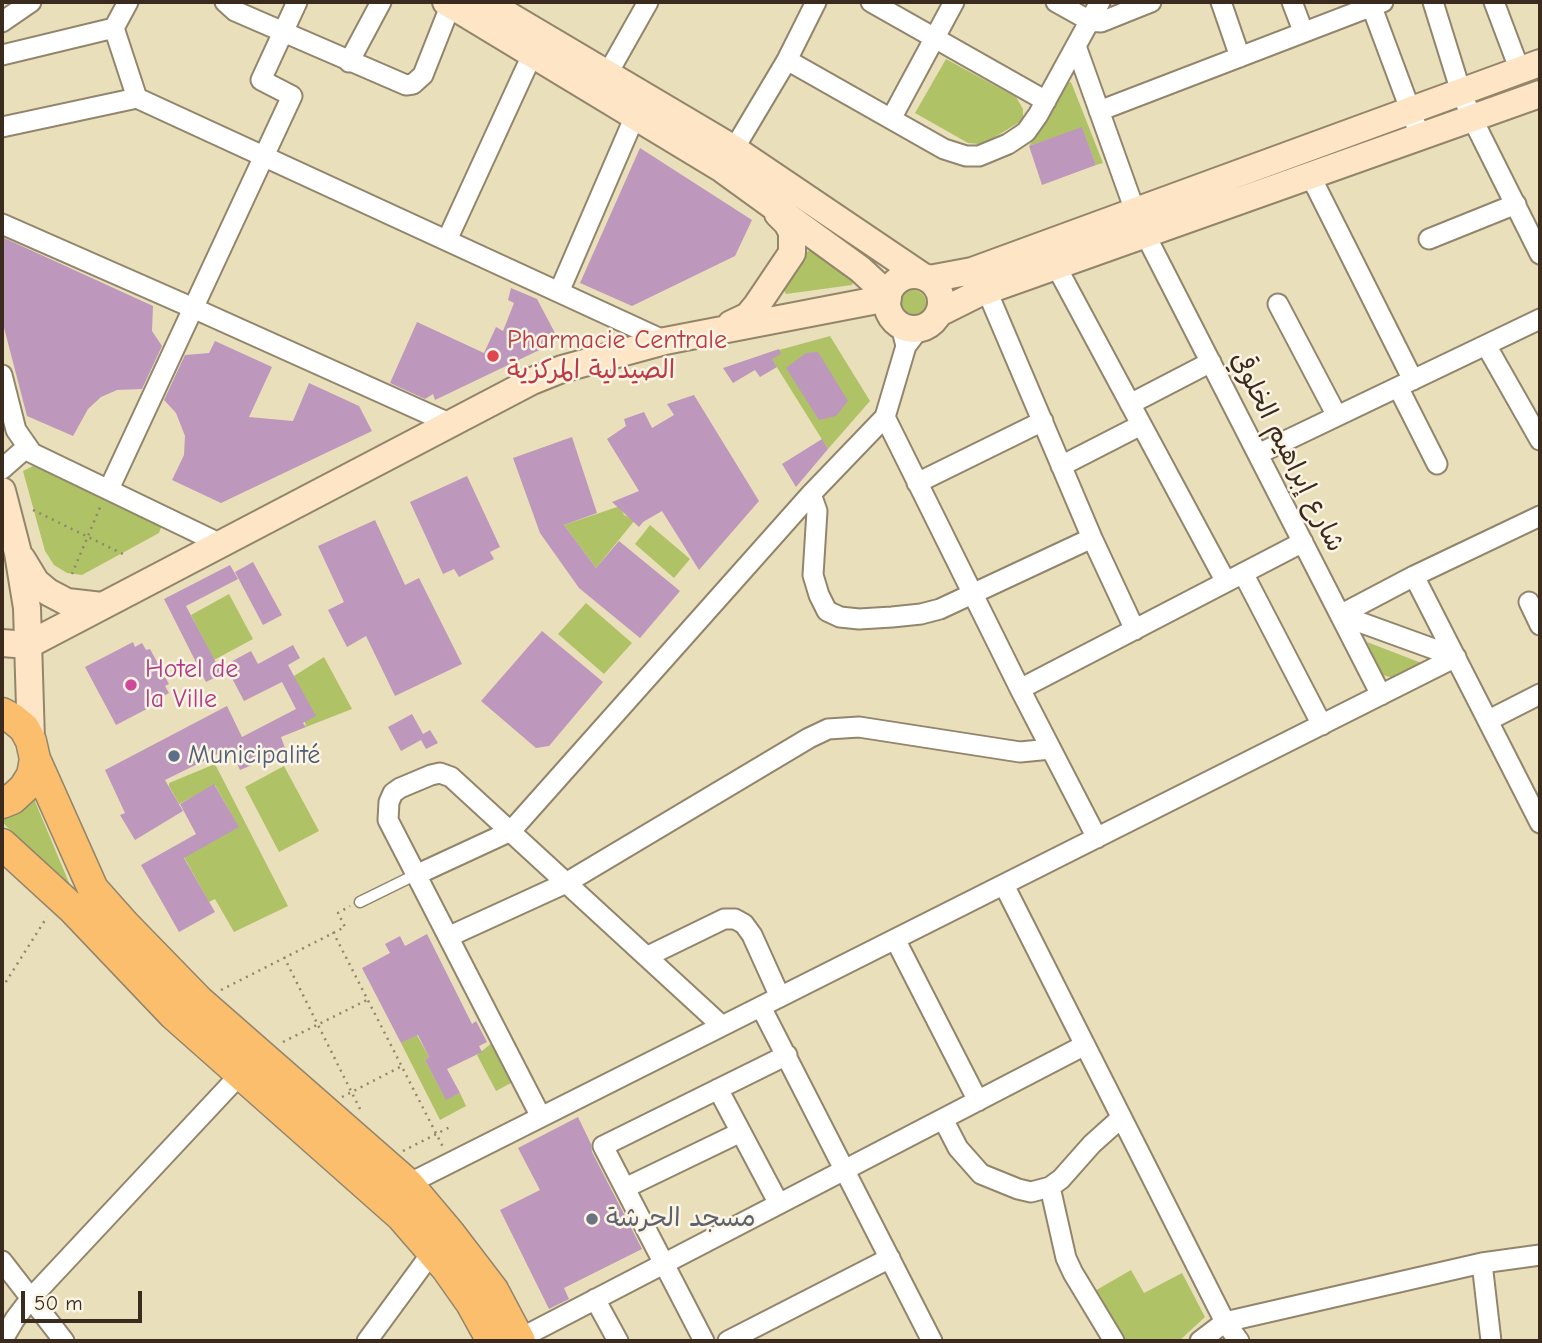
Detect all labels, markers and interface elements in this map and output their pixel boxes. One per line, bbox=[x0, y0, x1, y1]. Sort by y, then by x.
place label: Pharmacie Centrale الصيدلية المركزية bbox=[507, 325, 727, 386]
street label: شارع إبراهيم الخلوقي bbox=[1223, 347, 1351, 557]
marker: Pharmacie Centrale الصيدلية المركزية bbox=[485, 348, 501, 364]
place label: Hotel de la Ville bbox=[145, 654, 238, 716]
marker: Hotel de la Ville bbox=[123, 677, 139, 693]
place label: Municipalité bbox=[188, 740, 320, 772]
marker: Municipalité bbox=[166, 748, 182, 764]
place label: مسجد الحرشة bbox=[606, 1203, 756, 1235]
marker: مسجد الحرشة bbox=[584, 1211, 600, 1227]
scale bar bbox=[24, 1276, 145, 1320]
text: 50 m bbox=[34, 1291, 83, 1315]

